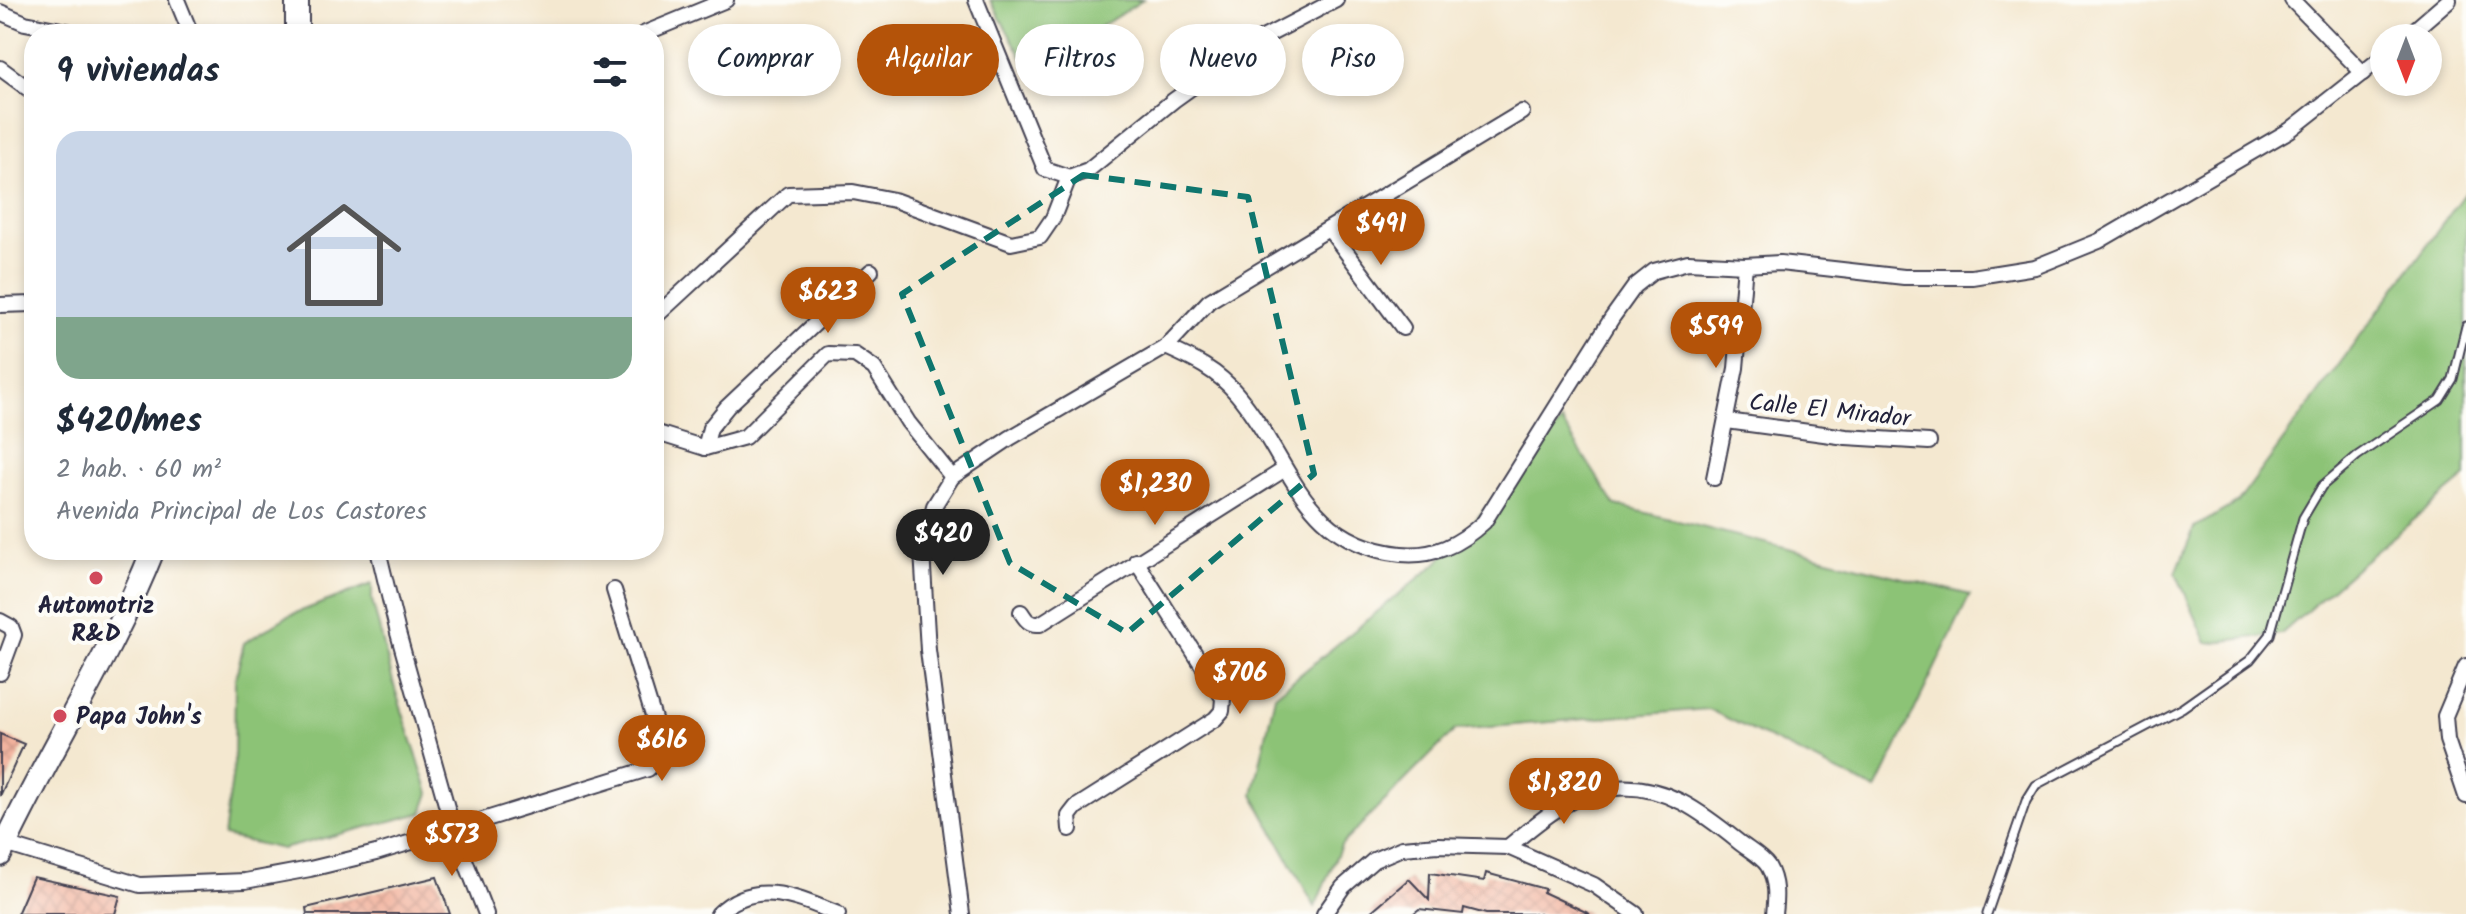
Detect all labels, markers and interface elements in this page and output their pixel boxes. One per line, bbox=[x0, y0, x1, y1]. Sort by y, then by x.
chip: Comprar bbox=[688, 24, 841, 96]
chip: Alquilar bbox=[857, 24, 999, 96]
chip: Filtros bbox=[1015, 24, 1144, 96]
chip: Nuevo bbox=[1160, 24, 1286, 96]
chip: Piso bbox=[1302, 24, 1404, 96]
north arrow bbox=[2370, 24, 2442, 96]
map controls bbox=[2370, 24, 2442, 96]
text: 9 viviendas bbox=[56, 45, 220, 99]
icon: filters bbox=[588, 50, 632, 94]
icon: home bbox=[272, 183, 416, 327]
pin: $491 bbox=[1334, 199, 1428, 267]
text: $491 bbox=[1356, 204, 1406, 246]
pin: $623 bbox=[781, 267, 875, 335]
text: $623 bbox=[799, 272, 857, 314]
pin: $599 bbox=[1669, 302, 1763, 370]
text: $599 bbox=[1689, 307, 1743, 349]
street label: Calle El Mirador bbox=[1747, 384, 1914, 440]
text: $420/mes bbox=[56, 395, 202, 449]
text: 2 hab. · 60 m² bbox=[56, 449, 221, 491]
pin: $1,230 bbox=[1090, 459, 1220, 527]
text: $1,230 bbox=[1119, 464, 1191, 506]
text: Avenida Principal de Los Castores bbox=[56, 491, 427, 533]
pin: $420 bbox=[896, 509, 990, 577]
text: $420 bbox=[914, 514, 972, 556]
marker: Automotriz R&D bbox=[87, 569, 105, 587]
place label: Automotriz R&D bbox=[38, 587, 154, 654]
pin: $706 bbox=[1193, 648, 1287, 716]
text: $706 bbox=[1212, 653, 1268, 695]
place label: Papa John's bbox=[76, 698, 202, 737]
marker: Papa John's bbox=[51, 707, 69, 725]
pin: $616 bbox=[615, 715, 709, 783]
text: $616 bbox=[636, 720, 688, 762]
pin: $1,820 bbox=[1499, 758, 1629, 826]
text: $1,820 bbox=[1527, 763, 1601, 805]
pin: $573 bbox=[405, 810, 499, 878]
text: $573 bbox=[424, 815, 480, 857]

